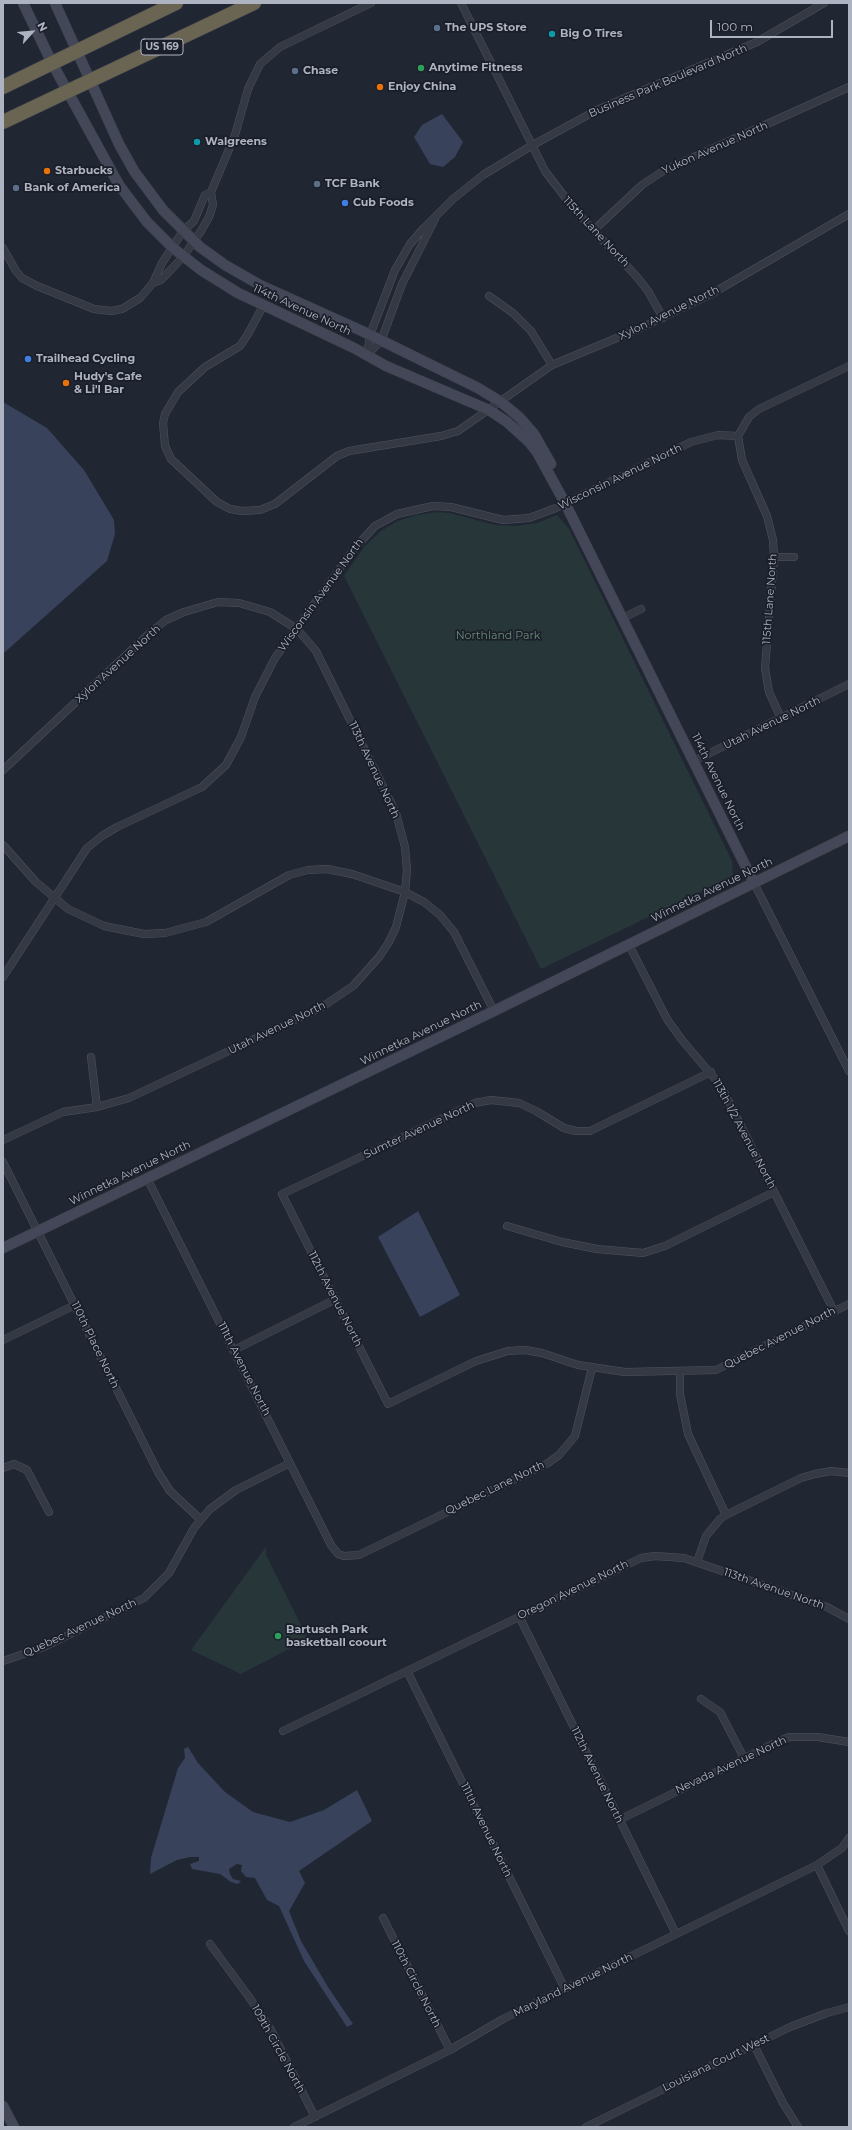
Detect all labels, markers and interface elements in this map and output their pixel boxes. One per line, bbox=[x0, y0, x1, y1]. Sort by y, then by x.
north arrow bbox=[12, 12, 52, 52]
scale bar bbox=[712, 12, 835, 38]
text: N bbox=[34, 19, 51, 34]
text: 100 m bbox=[717, 19, 753, 34]
place label: The UPS Store bbox=[445, 21, 527, 35]
marker: The UPS Store bbox=[432, 23, 442, 33]
place label: Big O Tires bbox=[560, 27, 622, 41]
marker: Big O Tires bbox=[547, 29, 557, 39]
road number: US 169 bbox=[141, 39, 183, 55]
street label: Business Park Boulevard North bbox=[587, 42, 749, 120]
place label: Anytime Fitness bbox=[429, 61, 523, 75]
marker: Anytime Fitness bbox=[416, 63, 426, 73]
place label: Chase bbox=[303, 64, 338, 78]
marker: Chase bbox=[290, 66, 300, 76]
place label: Enjoy China bbox=[388, 80, 456, 94]
marker: Enjoy China bbox=[375, 82, 385, 92]
street label: Yukon Avenue North bbox=[660, 119, 770, 177]
place label: Walgreens bbox=[205, 135, 267, 149]
marker: Walgreens bbox=[192, 137, 202, 147]
place label: Starbucks bbox=[55, 164, 113, 178]
marker: Starbucks bbox=[42, 166, 52, 176]
place label: TCF Bank bbox=[325, 177, 380, 191]
marker: TCF Bank bbox=[312, 179, 322, 189]
place label: Bank of America bbox=[24, 181, 120, 195]
marker: Bank of America bbox=[11, 183, 21, 193]
street label: 115th Lane North bbox=[560, 194, 632, 270]
place label: Cub Foods bbox=[353, 196, 414, 210]
marker: Cub Foods bbox=[340, 198, 350, 208]
street label: 114th Avenue North bbox=[251, 281, 353, 339]
street label: Xylon Avenue North bbox=[617, 283, 721, 343]
place label: Trailhead Cycling bbox=[36, 352, 135, 366]
marker: Trailhead Cycling bbox=[23, 354, 33, 364]
place label: Hudy's Cafe & Li'l Bar bbox=[74, 370, 142, 396]
marker: Hudy's Cafe & Li'l Bar bbox=[61, 378, 71, 388]
street label: Wisconsin Avenue North bbox=[556, 441, 684, 513]
street label: Wisconsin Avenue North bbox=[276, 536, 366, 654]
street label: 115th Lane North bbox=[760, 553, 780, 645]
street label: Xylon Avenue North bbox=[73, 622, 163, 706]
park label: Northland Park bbox=[456, 629, 540, 643]
street label: Utah Avenue North bbox=[721, 694, 823, 752]
street label: 113th Avenue North bbox=[346, 719, 402, 821]
street label: 114th Avenue North bbox=[689, 731, 747, 833]
street label: Winnetka Avenue North bbox=[649, 855, 775, 925]
street label: Winnetka Avenue North bbox=[358, 998, 484, 1068]
street label: Utah Avenue North bbox=[226, 999, 328, 1057]
street label: 113th 1/2 Avenue North bbox=[709, 1077, 779, 1191]
street label: Sumter Avenue North bbox=[361, 1099, 477, 1161]
street label: Winnetka Avenue North bbox=[67, 1138, 193, 1208]
street label: 112th Avenue North bbox=[305, 1249, 365, 1349]
street label: 110th Place North bbox=[68, 1299, 122, 1391]
street label: Quebec Avenue North bbox=[722, 1304, 838, 1372]
street label: 111th Avenue North bbox=[215, 1320, 273, 1418]
street label: Quebec Lane North bbox=[443, 1458, 547, 1518]
street label: Oregon Avenue North bbox=[515, 1557, 631, 1623]
street label: 113th Avenue North bbox=[722, 1566, 826, 1612]
street label: Quebec Avenue North bbox=[21, 1596, 139, 1660]
place label: Bartusch Park basketball coourt bbox=[286, 1623, 387, 1649]
marker: Bartusch Park basketball coourt bbox=[273, 1631, 283, 1641]
street label: 112th Avenue North bbox=[568, 1725, 626, 1825]
street label: Nevada Avenue North bbox=[673, 1733, 789, 1797]
street label: 111th Avenue North bbox=[457, 1781, 515, 1879]
street label: 110th Circle North bbox=[388, 1938, 444, 2030]
street label: Maryland Avenue North bbox=[511, 1950, 635, 2020]
street label: 109th Circle North bbox=[248, 2003, 308, 2095]
street label: Louisiana Court West bbox=[660, 2031, 772, 2095]

